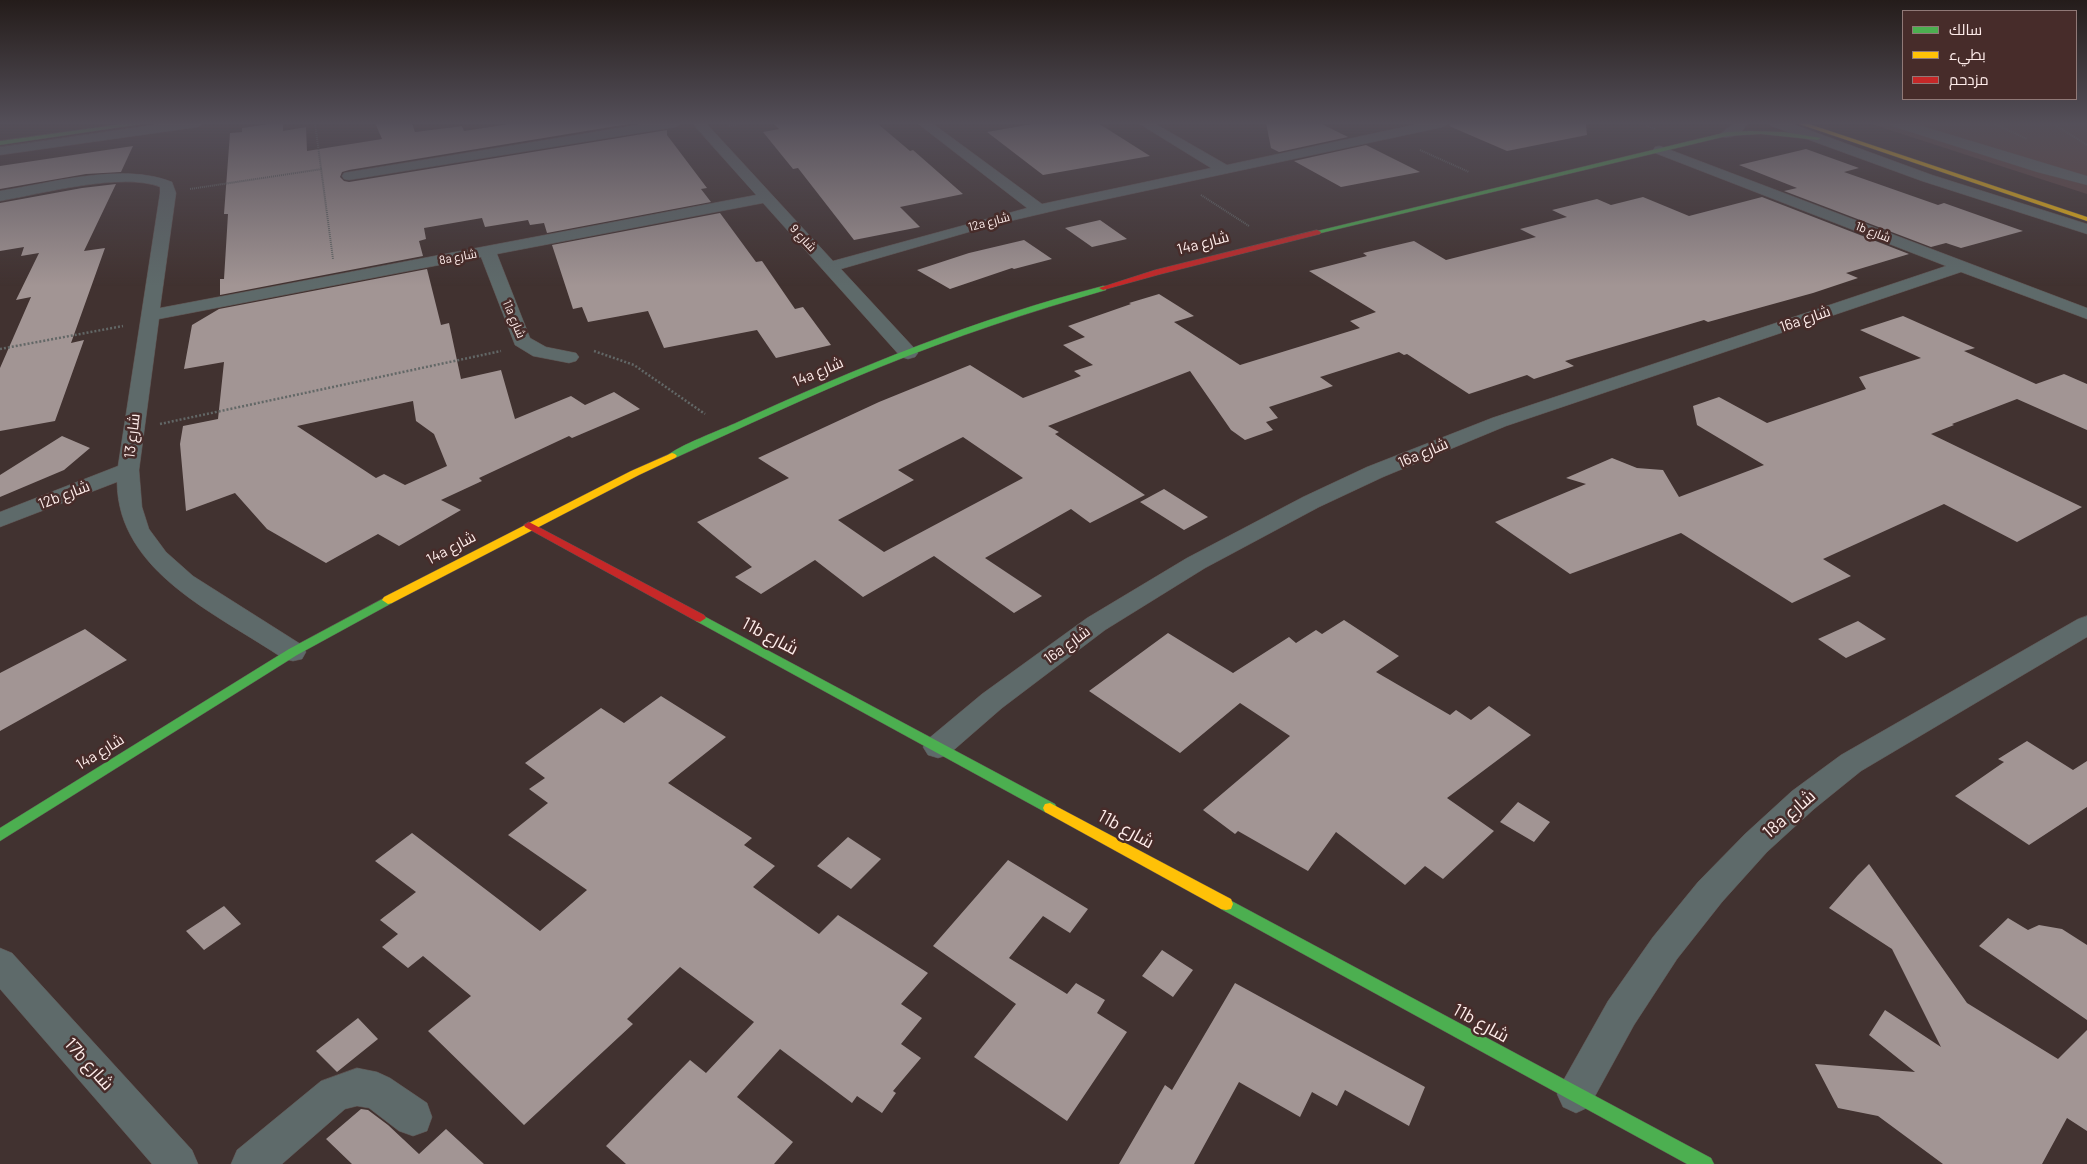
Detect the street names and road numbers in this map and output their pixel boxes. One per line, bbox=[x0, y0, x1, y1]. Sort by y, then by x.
street label: 12a شارع bbox=[967, 210, 1011, 234]
street label: 1b شارع bbox=[1853, 219, 1893, 245]
street label: شارع 9 bbox=[787, 221, 819, 255]
street label: 14a شارع bbox=[1175, 227, 1231, 259]
street label: 8a شارع bbox=[438, 246, 478, 268]
street label: 11a شارع bbox=[500, 298, 528, 340]
street label: 16a شارع bbox=[1777, 302, 1833, 336]
street label: 14a شارع bbox=[790, 353, 846, 391]
street label: شارع 13 bbox=[120, 413, 144, 459]
street label: 16a شارع bbox=[1395, 434, 1451, 472]
street label: 12b شارع bbox=[36, 477, 92, 513]
street label: 14a شارع bbox=[423, 528, 479, 568]
street label: 11b شارع bbox=[738, 612, 802, 660]
street label: 16a شارع bbox=[1040, 622, 1094, 668]
street label: 14a شارع bbox=[73, 730, 127, 774]
street label: 18a شارع bbox=[1758, 785, 1820, 843]
street label: 11b شارع bbox=[1094, 805, 1158, 853]
street label: 11b شارع bbox=[1449, 999, 1513, 1047]
street label: 17b شارع bbox=[60, 1033, 118, 1095]

